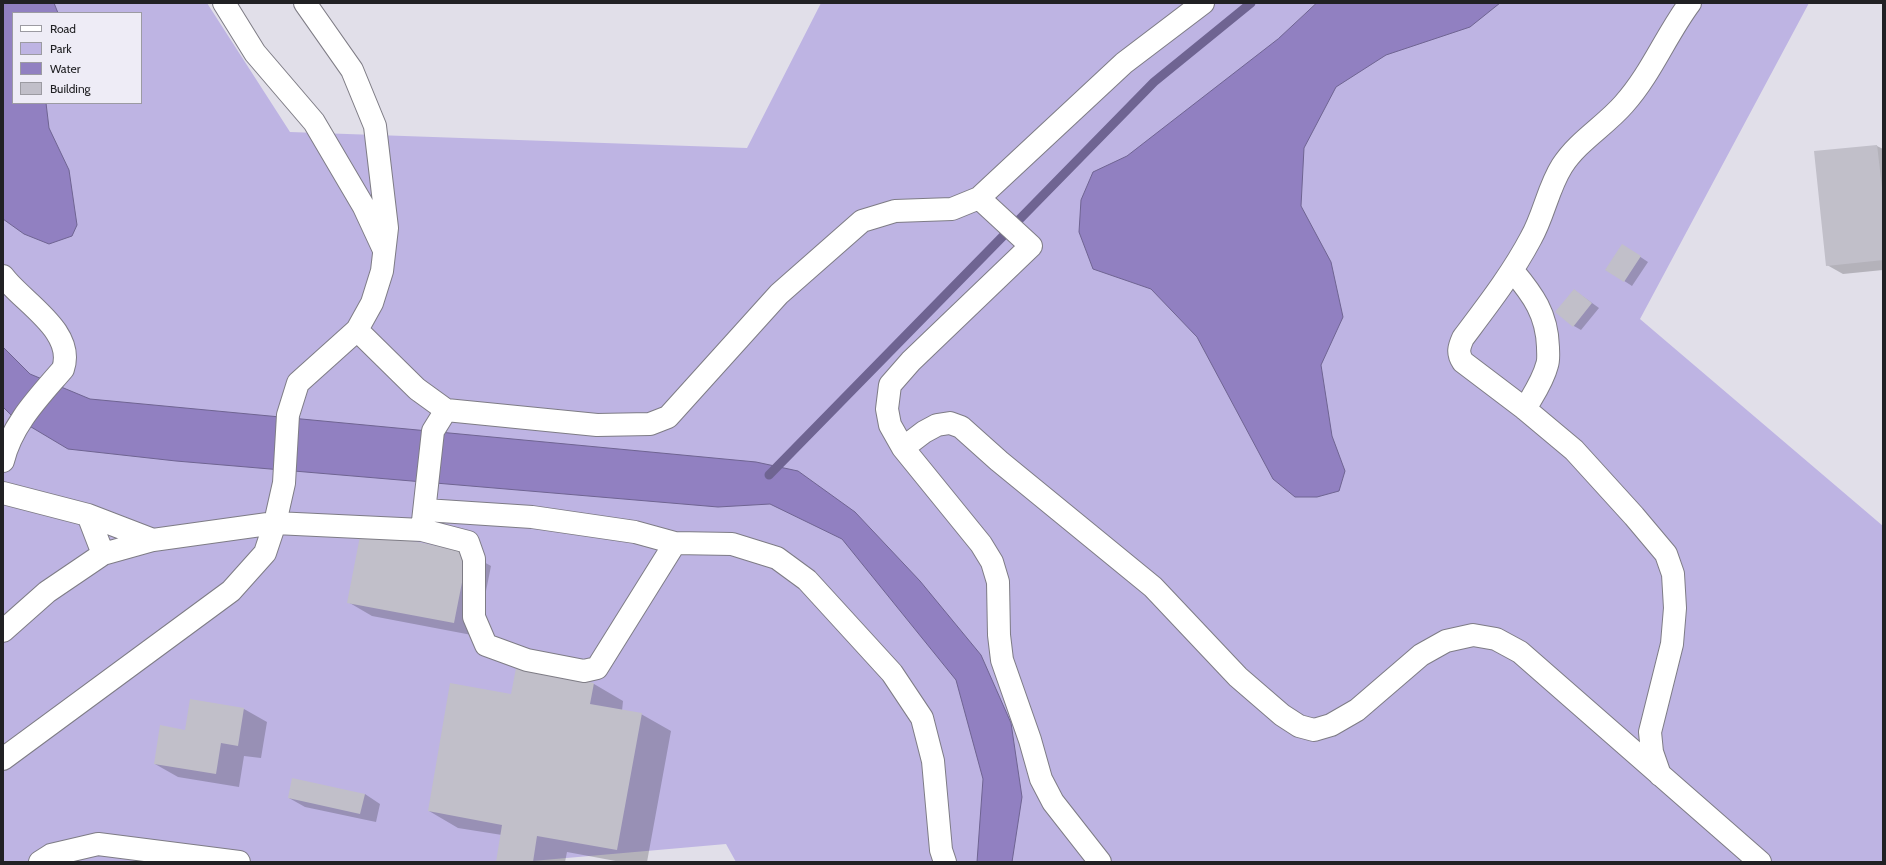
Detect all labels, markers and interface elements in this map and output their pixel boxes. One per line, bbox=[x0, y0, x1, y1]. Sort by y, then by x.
legend bbox=[12, 12, 142, 104]
text: Road bbox=[50, 21, 76, 36]
text: Park bbox=[50, 41, 72, 56]
text: Water bbox=[50, 61, 80, 76]
text: Building bbox=[50, 81, 91, 96]

